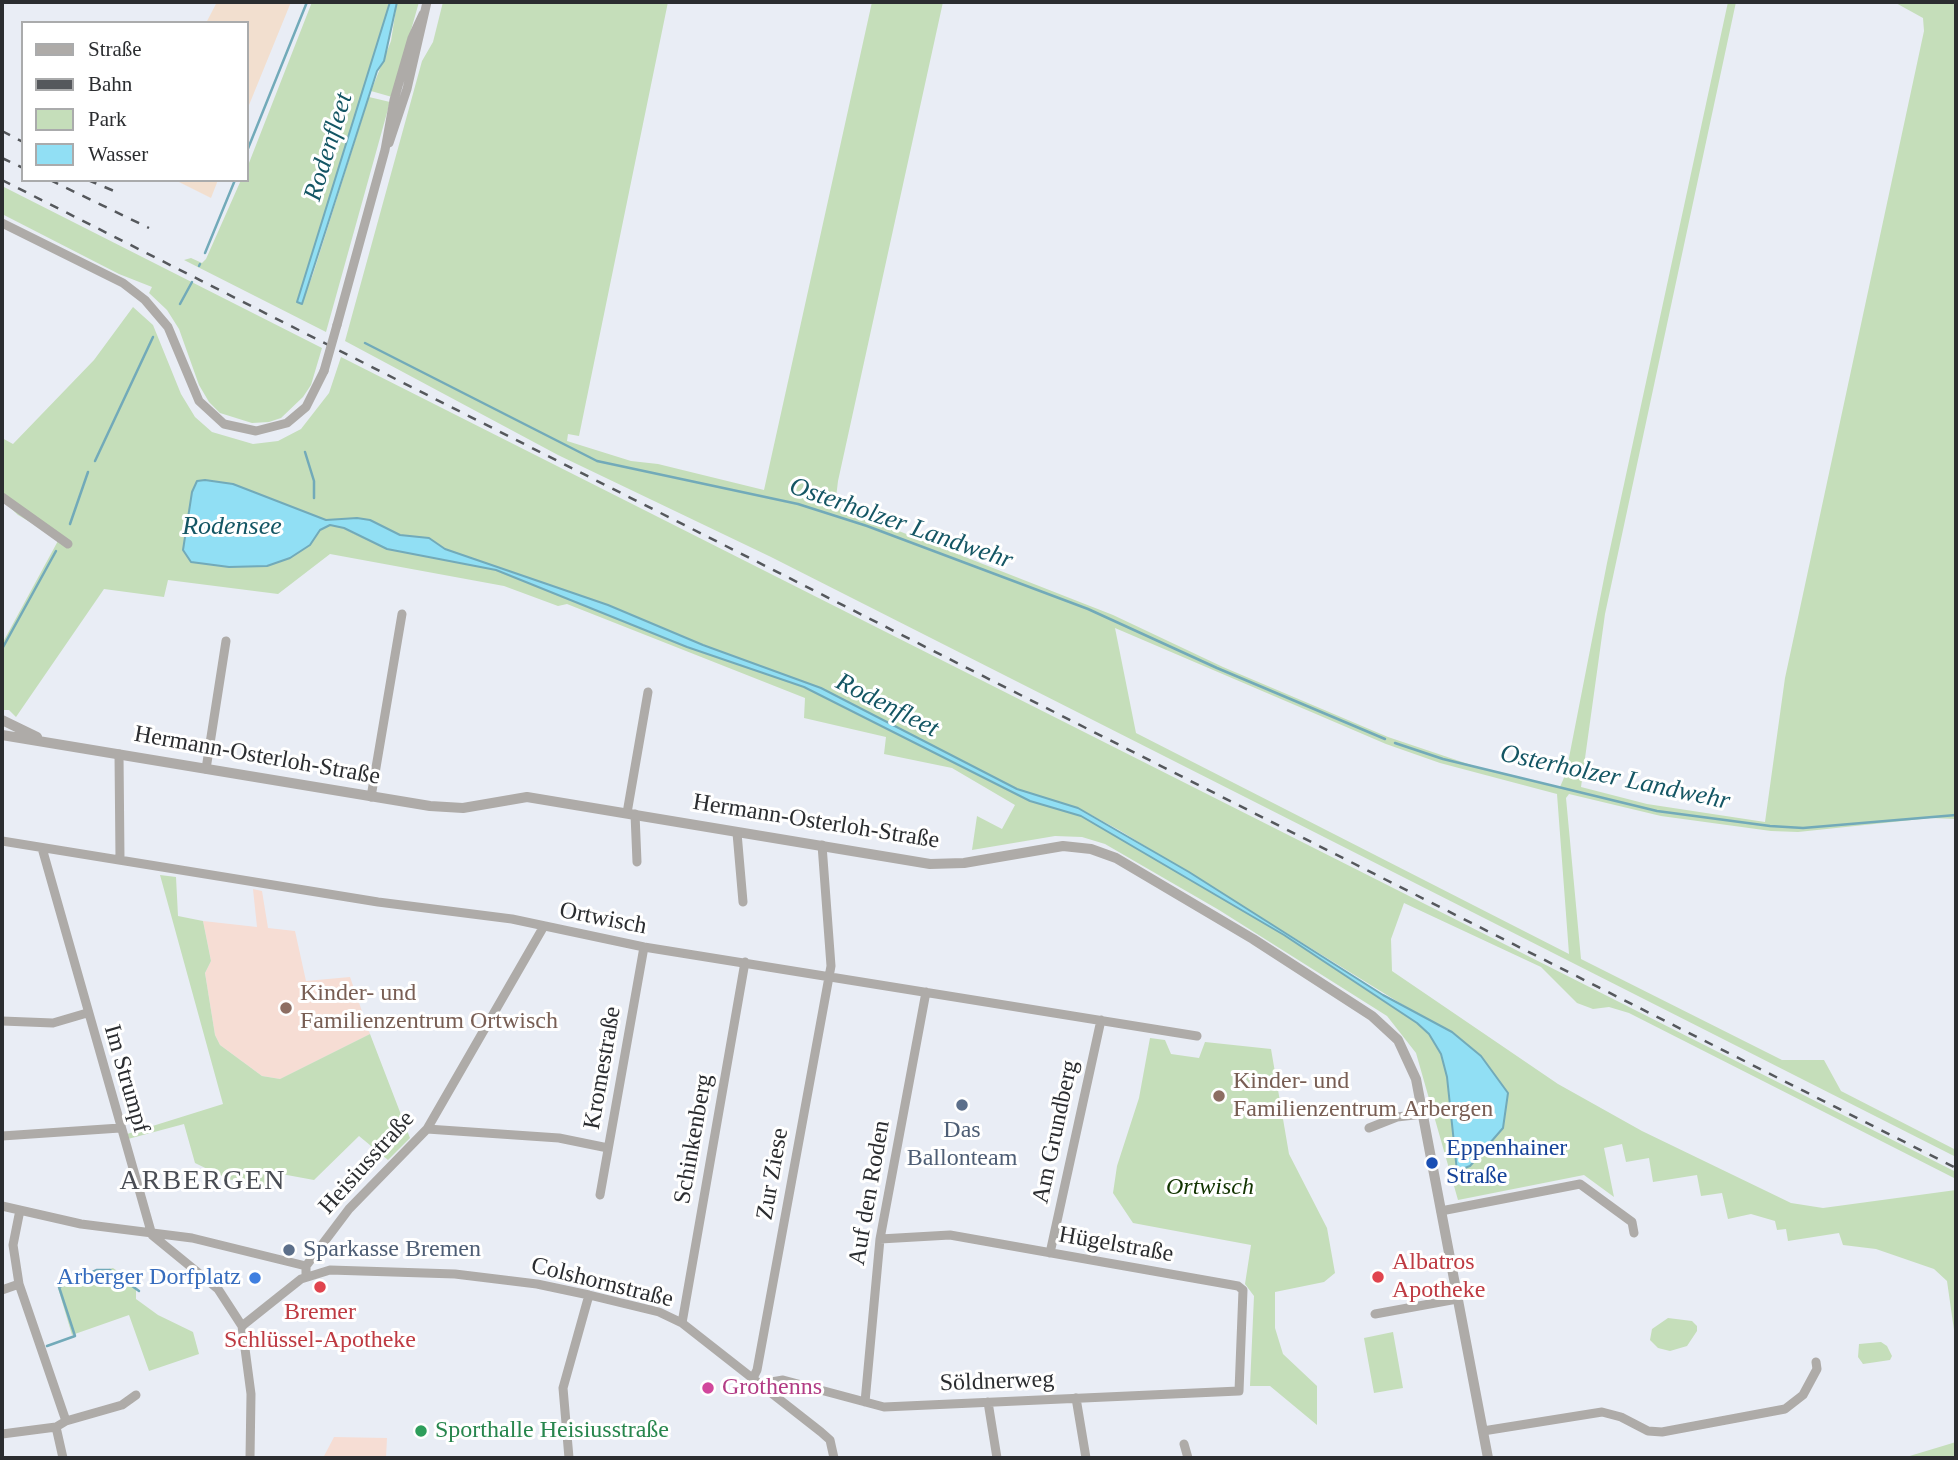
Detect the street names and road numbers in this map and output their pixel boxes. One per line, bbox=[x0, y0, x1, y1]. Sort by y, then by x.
street label: Hermann-Osterloh-Straße bbox=[132, 720, 382, 792]
street label: Hermann-Osterloh-Straße bbox=[691, 788, 941, 856]
street label: Ortwisch bbox=[557, 896, 649, 942]
street label: Kromestraße bbox=[578, 1004, 628, 1132]
street label: Im Strumpf bbox=[97, 1022, 155, 1136]
street label: Am Grundberg bbox=[1027, 1058, 1085, 1206]
street label: Schinkenberg bbox=[668, 1072, 720, 1206]
street label: Heisiusstraße bbox=[313, 1105, 421, 1221]
street label: Auf den Roden bbox=[843, 1118, 897, 1268]
street label: Zur Ziese bbox=[751, 1126, 795, 1222]
street label: Hügelstraße bbox=[1056, 1221, 1176, 1269]
street label: Colshornstraße bbox=[528, 1251, 676, 1315]
street label: Söldnerweg bbox=[939, 1366, 1055, 1398]

